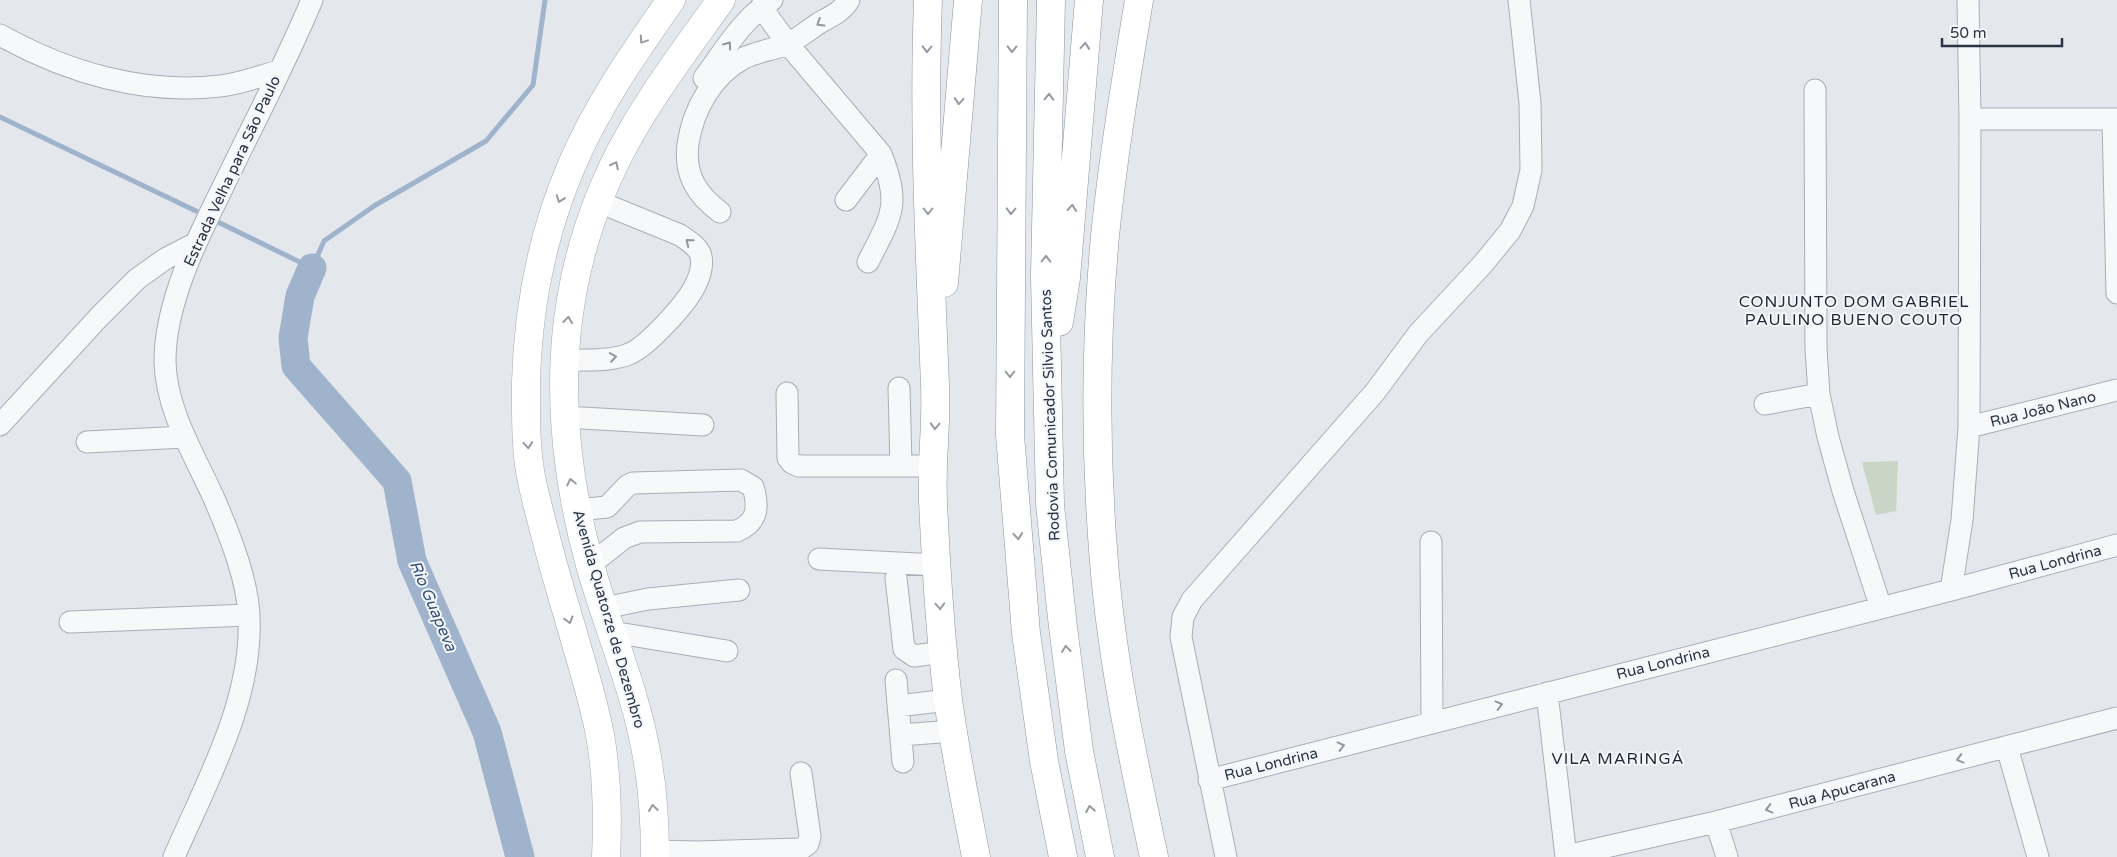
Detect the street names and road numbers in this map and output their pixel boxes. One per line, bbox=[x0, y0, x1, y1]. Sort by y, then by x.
street label: Estrada Velha para São Paulo bbox=[180, 73, 284, 269]
street label: Rodovia Comunicador Silvio Santos bbox=[1037, 289, 1063, 541]
street label: Rua João Nano bbox=[1988, 387, 2098, 431]
street label: Avenida Quatorze de Dezembro bbox=[569, 508, 649, 730]
street label: Rua Londrina bbox=[2007, 541, 2103, 583]
street label: Rua Londrina bbox=[1614, 643, 1712, 683]
street label: Rua Londrina bbox=[1222, 744, 1320, 784]
street label: Rua Apucarana bbox=[1787, 767, 1897, 813]

